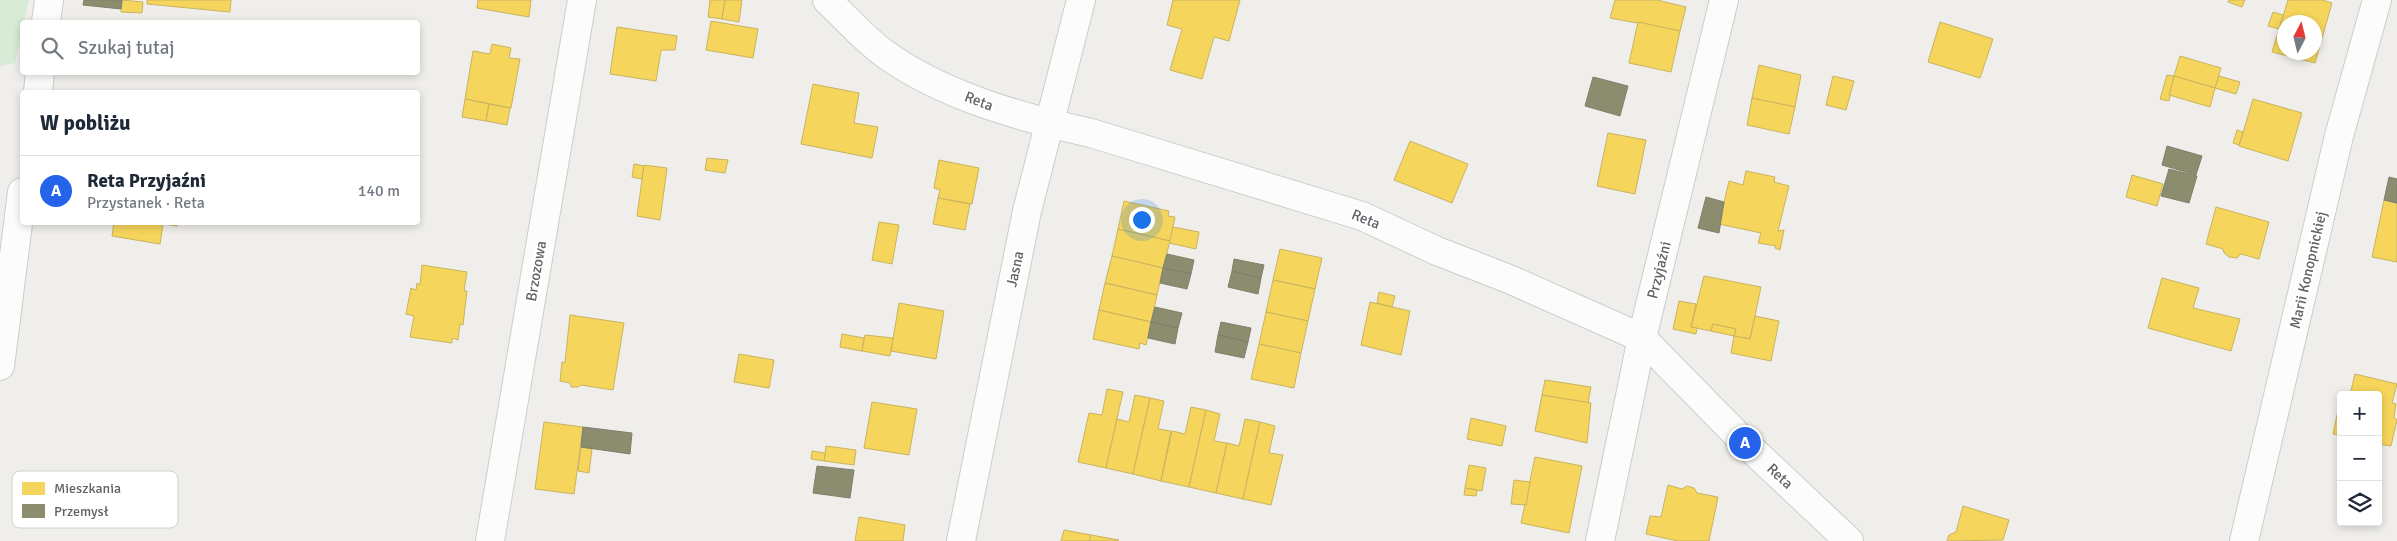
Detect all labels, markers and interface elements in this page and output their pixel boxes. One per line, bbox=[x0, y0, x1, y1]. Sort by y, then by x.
north arrow bbox=[2277, 15, 2322, 60]
search box bbox=[20, 20, 420, 75]
icon: search bbox=[38, 34, 66, 62]
text: Szukaj tutaj bbox=[78, 36, 175, 60]
street label: Reta bbox=[962, 87, 996, 115]
text: W pobliżu bbox=[40, 110, 131, 136]
text: Reta Przyjaźni bbox=[87, 169, 206, 193]
text: A bbox=[51, 181, 61, 201]
text: 140 m bbox=[358, 181, 400, 201]
text: Przystanek · Reta bbox=[87, 193, 205, 213]
street label: Reta bbox=[1349, 205, 1383, 233]
your location bbox=[1129, 207, 1155, 233]
street label: Marii Konopnickiej bbox=[2286, 210, 2330, 330]
street label: Brzozowa bbox=[522, 239, 550, 303]
street label: Przyjaźni bbox=[1643, 239, 1675, 301]
street label: Jasna bbox=[1002, 249, 1028, 289]
map controls bbox=[2337, 391, 2382, 526]
button: + bbox=[2337, 391, 2382, 436]
pin: A bbox=[1729, 424, 1761, 462]
button: − bbox=[2337, 436, 2382, 481]
street label: Reta bbox=[1763, 459, 1797, 493]
legend bbox=[12, 471, 178, 528]
text: Mieszkania bbox=[54, 480, 121, 497]
button: layers bbox=[2337, 481, 2382, 526]
text: Przemysł bbox=[54, 503, 109, 520]

